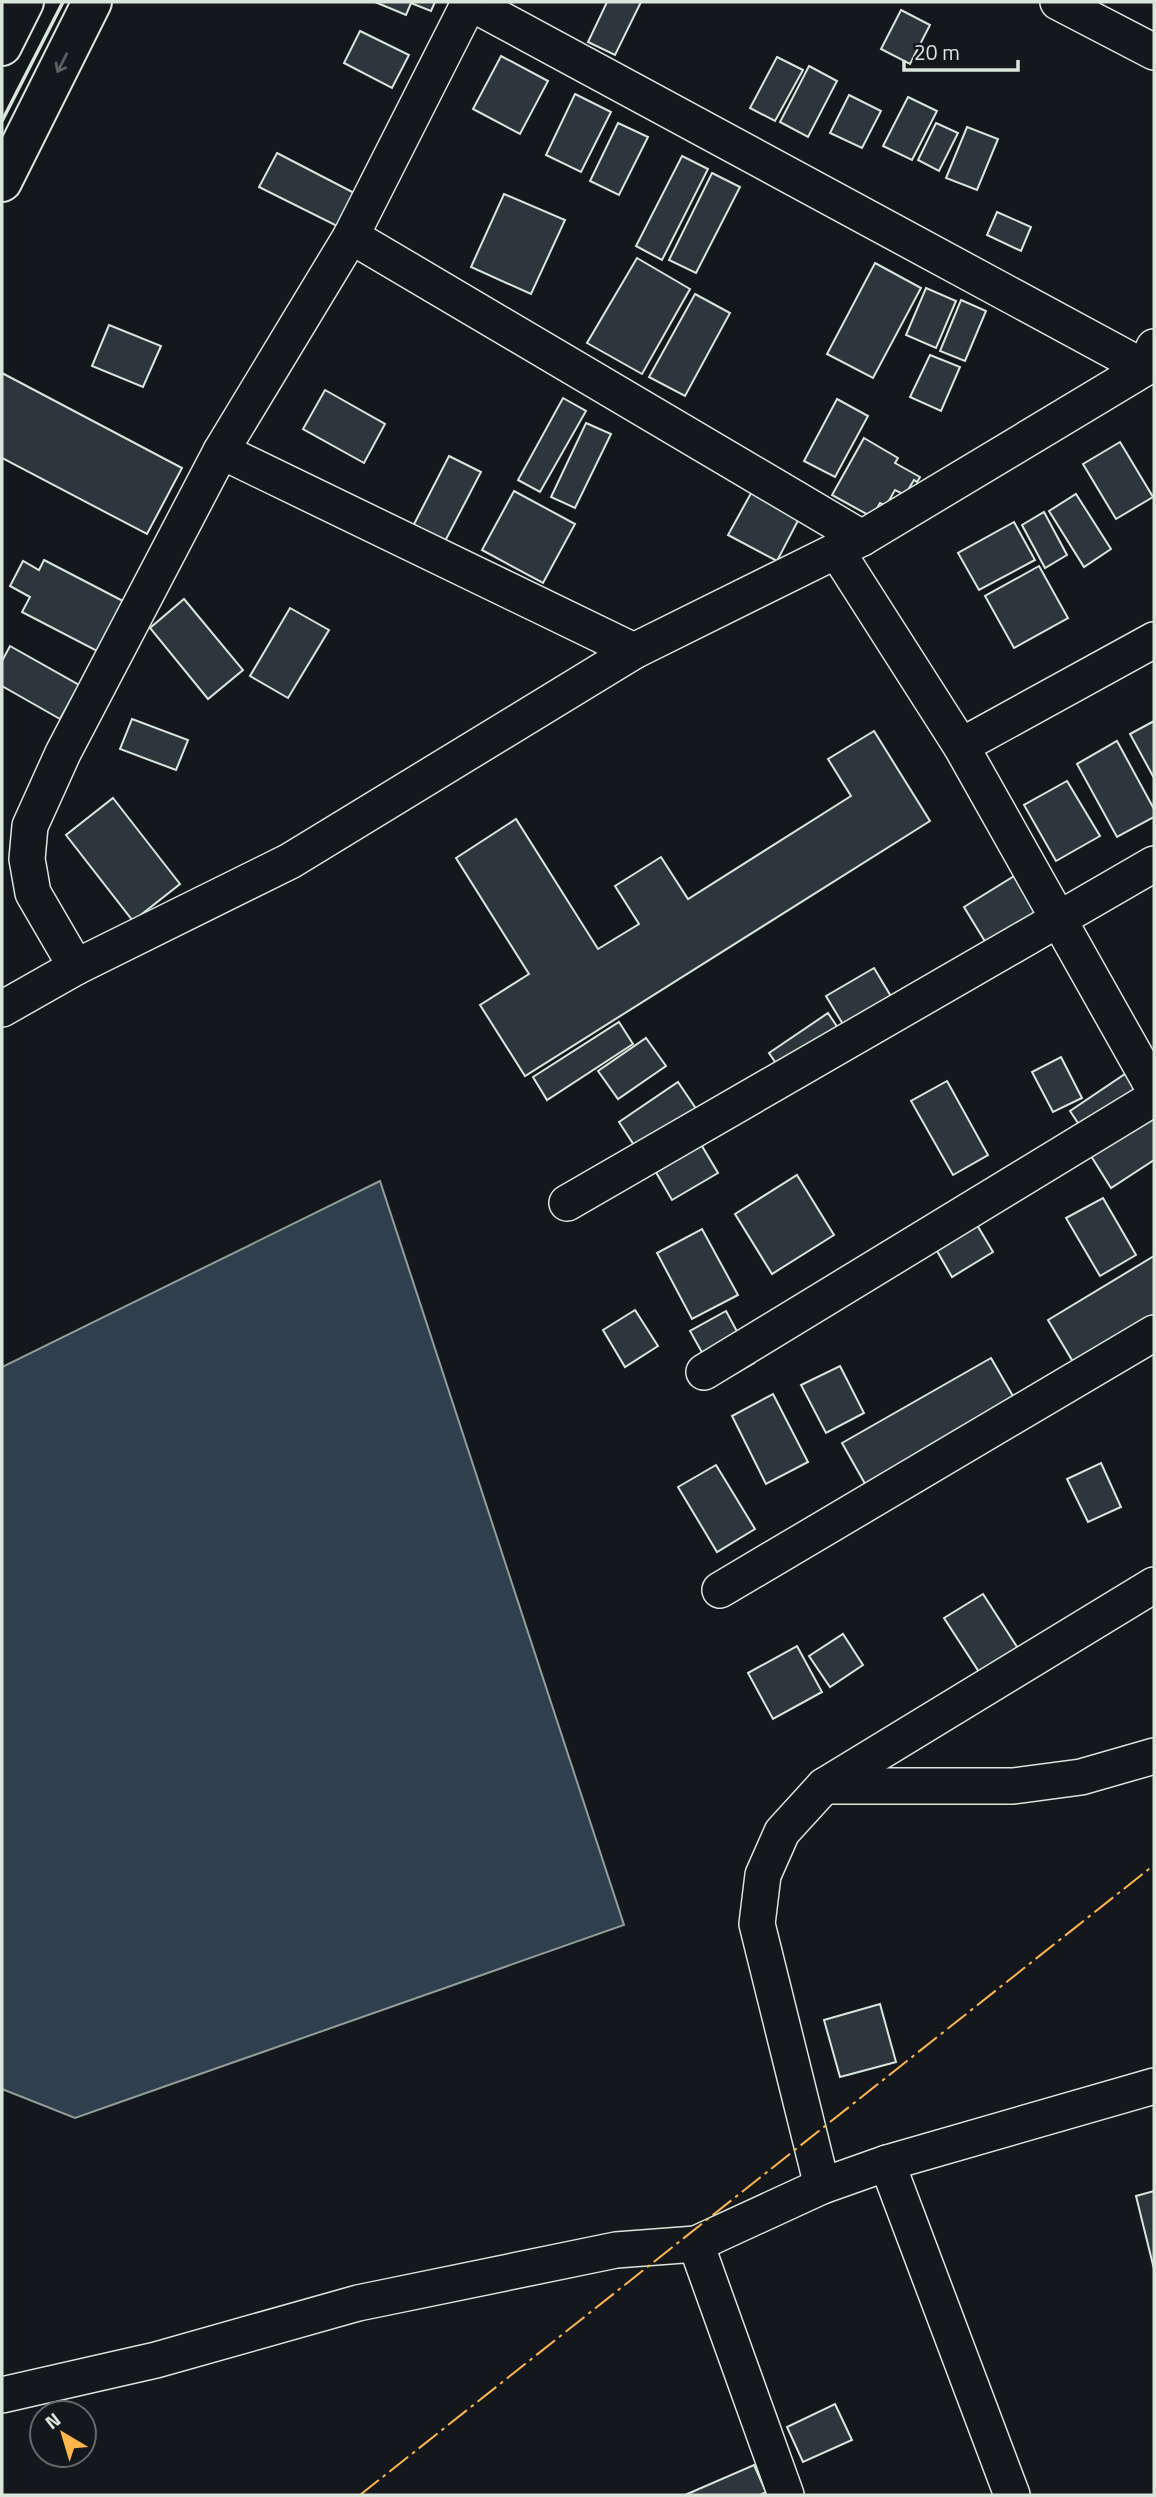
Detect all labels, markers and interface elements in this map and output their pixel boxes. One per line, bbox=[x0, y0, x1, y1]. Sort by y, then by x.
scale bar bbox=[904, 28, 1018, 72]
text: 20 m bbox=[914, 36, 960, 68]
one-way arrow bbox=[54, 52, 68, 73]
north arrow bbox=[28, 2399, 98, 2469]
text: N bbox=[38, 2405, 66, 2436]

